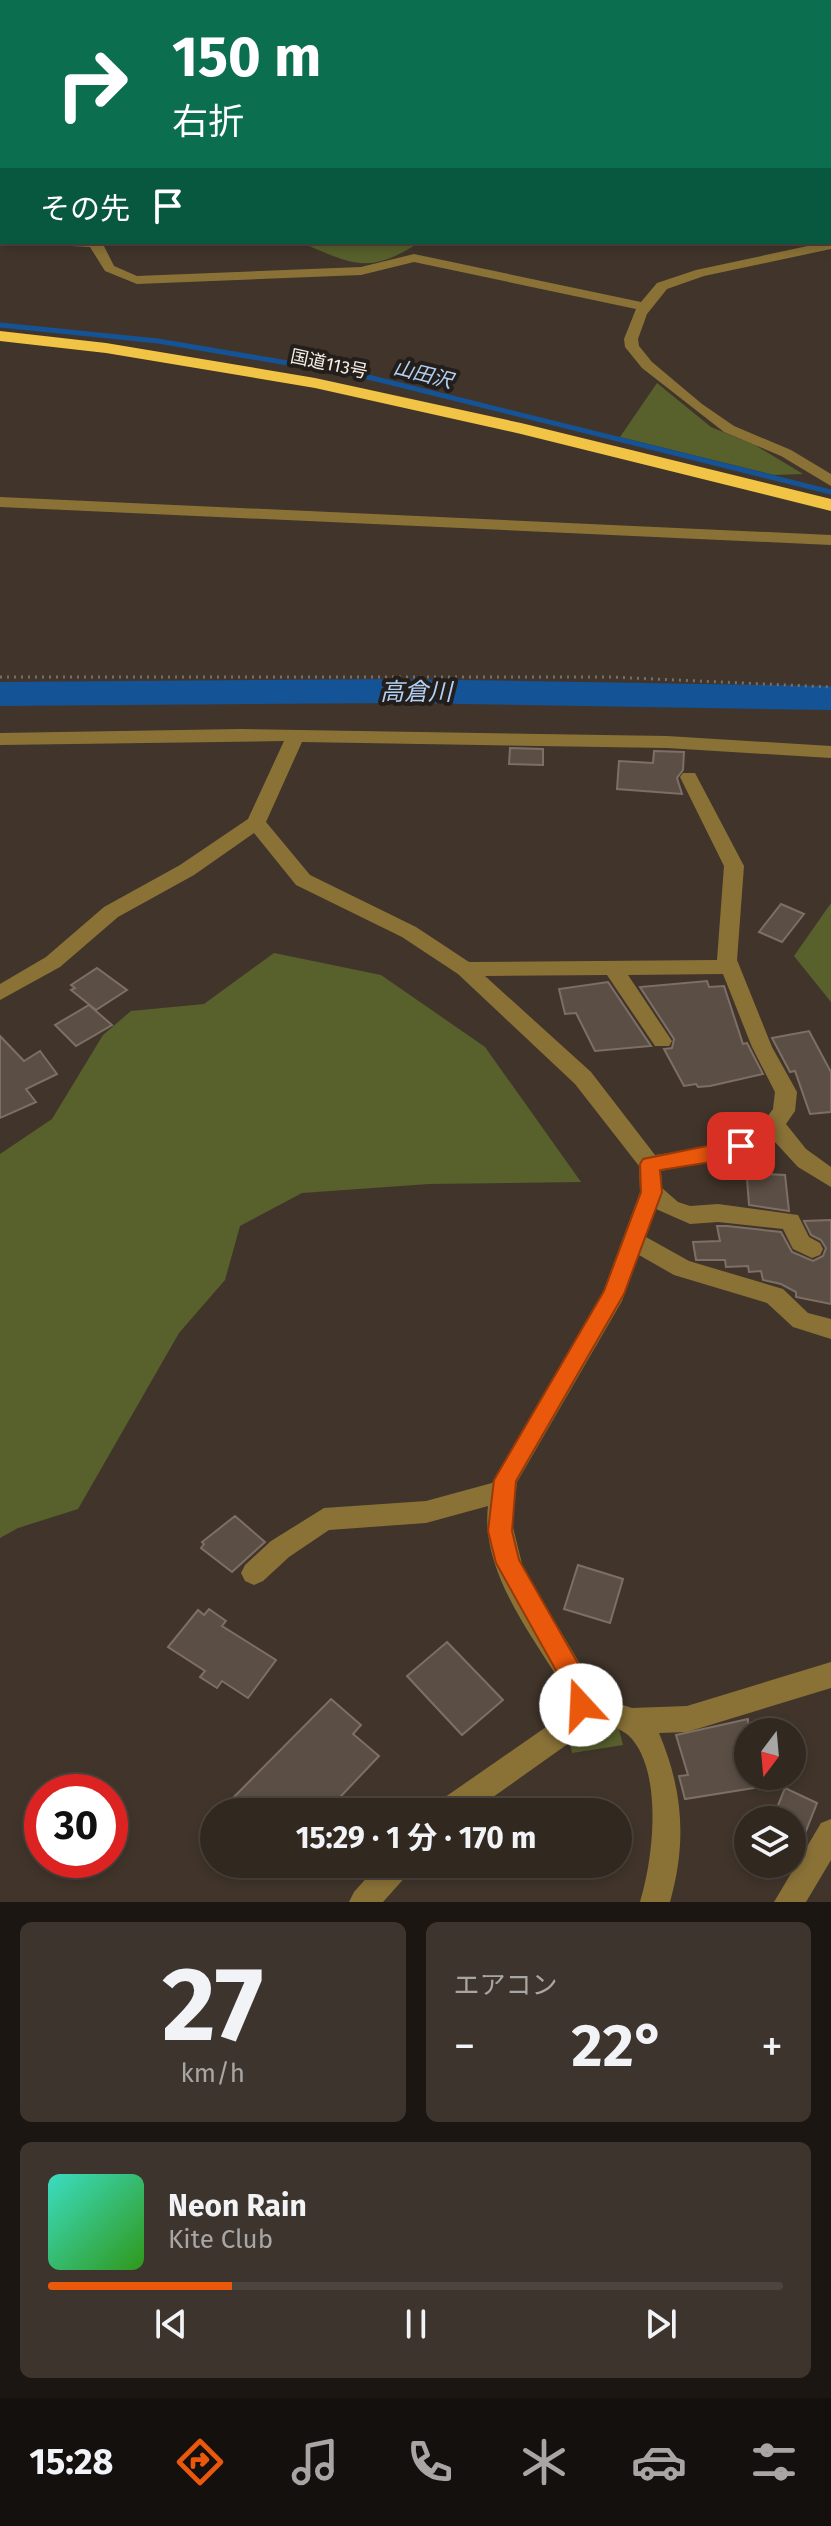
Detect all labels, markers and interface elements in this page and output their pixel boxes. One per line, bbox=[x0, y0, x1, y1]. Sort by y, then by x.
text: 150 m bbox=[172, 24, 321, 91]
icon: right bbox=[40, 32, 144, 136]
text: 右折 bbox=[172, 100, 244, 144]
icon: arrive bbox=[146, 184, 190, 228]
text: その先 bbox=[40, 191, 130, 227]
street label: 国道113号 bbox=[288, 345, 370, 383]
water label: 山田沢 bbox=[391, 355, 458, 394]
water label: 高倉川 bbox=[380, 678, 455, 706]
pin bbox=[707, 1112, 775, 1180]
icon: arrive bbox=[719, 1124, 763, 1168]
position arrow bbox=[539, 1663, 623, 1747]
north arrow bbox=[734, 1718, 806, 1790]
map controls bbox=[734, 1718, 806, 1878]
speed limit sign: 30 bbox=[24, 1774, 128, 1878]
button: layers bbox=[734, 1806, 806, 1878]
text: 15:29 · 1 分 · 170 m bbox=[296, 1820, 536, 1856]
text: 27 bbox=[162, 1943, 263, 2068]
text: エアコン bbox=[454, 1970, 558, 2001]
text: 22° bbox=[572, 2010, 665, 2082]
text: − bbox=[454, 2020, 476, 2073]
text: + bbox=[761, 2020, 783, 2073]
text: km/h bbox=[181, 2058, 245, 2089]
text: Neon Rain bbox=[168, 2188, 307, 2224]
text: Kite Club bbox=[168, 2224, 273, 2255]
icon: previous bbox=[149, 2302, 193, 2346]
icon: pause bbox=[394, 2302, 438, 2346]
icon: next bbox=[639, 2302, 683, 2346]
icon: directions bbox=[172, 2434, 228, 2490]
icon: music bbox=[287, 2434, 343, 2490]
icon: phone bbox=[402, 2434, 458, 2490]
icon: climate bbox=[516, 2434, 572, 2490]
icon: car bbox=[631, 2434, 687, 2490]
icon: filters bbox=[746, 2434, 802, 2490]
text: 15:28 bbox=[29, 2440, 114, 2484]

